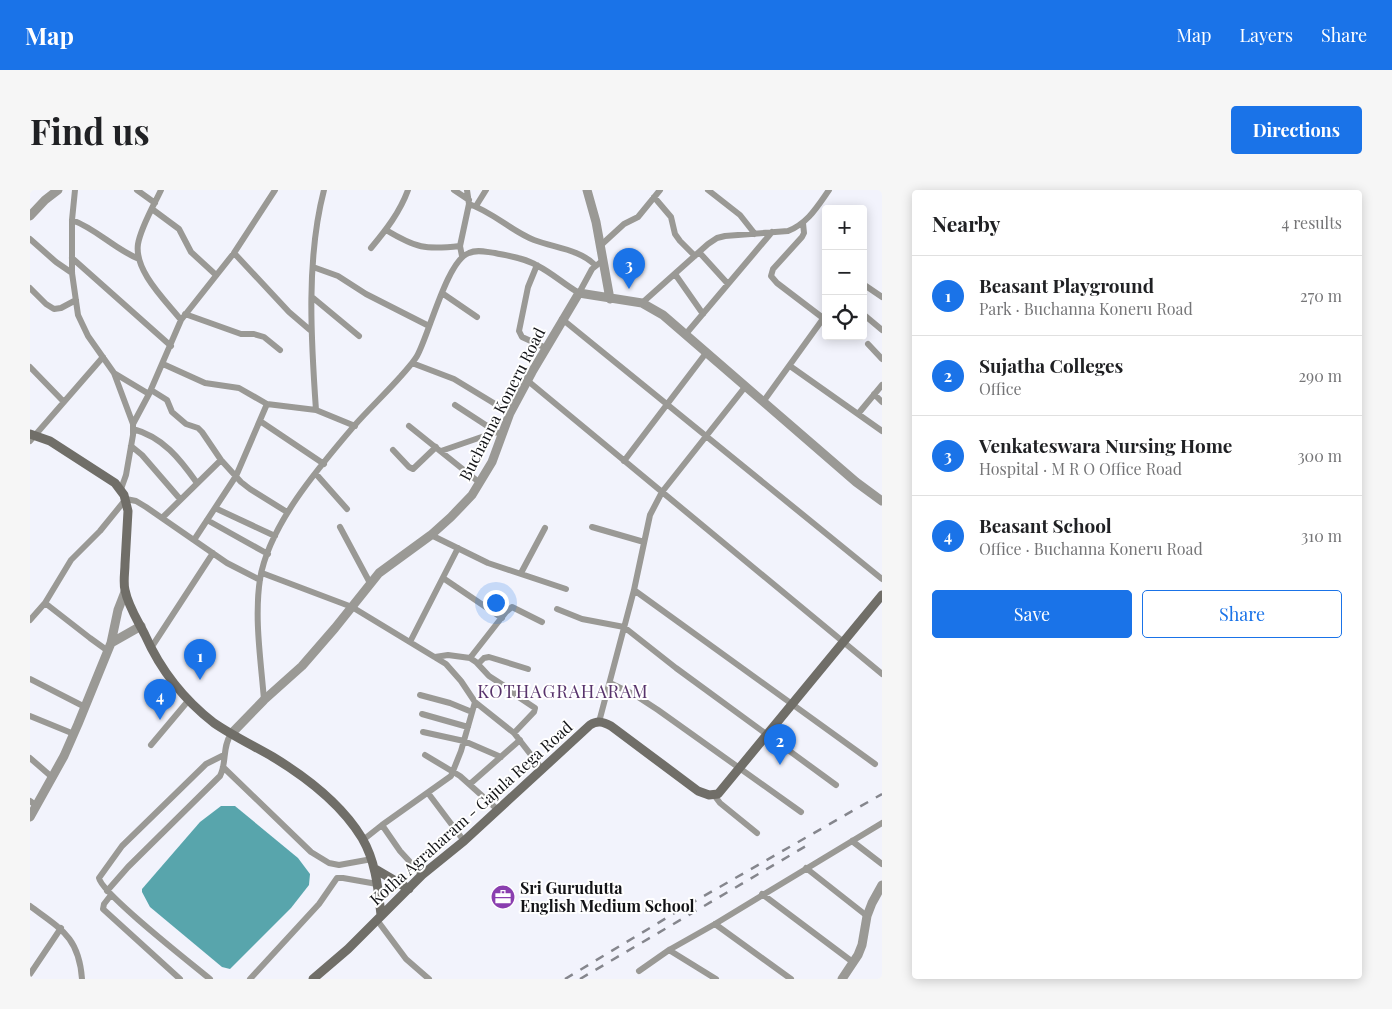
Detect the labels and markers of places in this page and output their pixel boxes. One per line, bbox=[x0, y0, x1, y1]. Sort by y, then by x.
pin: 3 bbox=[613, 248, 645, 289]
pin: 1 bbox=[184, 639, 216, 680]
pin: 4 bbox=[144, 679, 176, 720]
pin: 2 bbox=[764, 724, 796, 765]
place label: Sri Gurudutta English Medium School bbox=[520, 877, 695, 916]
office icon: Sri Gurudutta English Medium School bbox=[490, 884, 516, 910]

